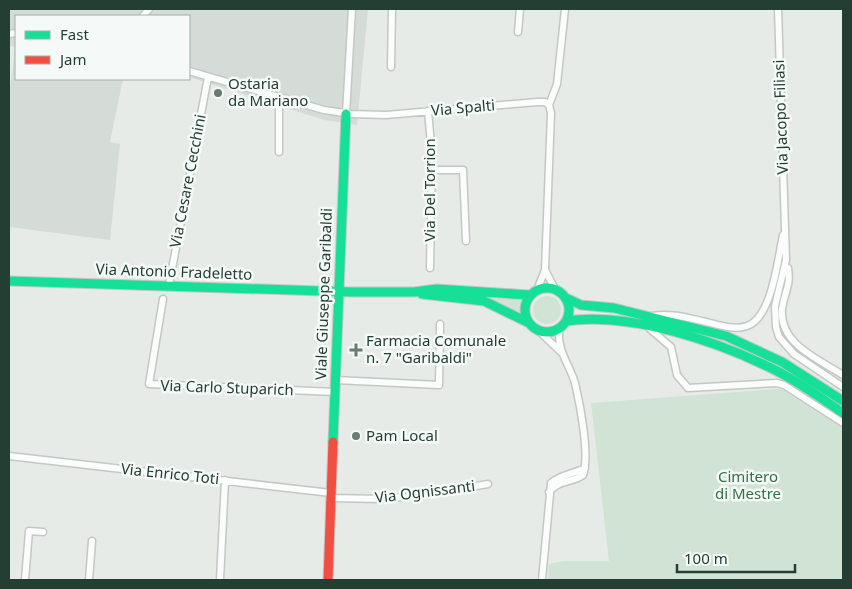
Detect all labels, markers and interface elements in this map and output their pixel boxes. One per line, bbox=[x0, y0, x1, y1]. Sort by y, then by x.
legend bbox=[15, 15, 190, 80]
text: Fast bbox=[60, 24, 89, 44]
text: Jam bbox=[58, 49, 87, 69]
street label: Via Jacopo Filiasi bbox=[768, 59, 792, 175]
place label: Ostaria da Mariano bbox=[228, 73, 308, 110]
marker: Ostaria da Mariano bbox=[212, 87, 224, 99]
street label: Via Spalti bbox=[430, 94, 496, 120]
street label: Via Cesare Cecchini bbox=[164, 112, 210, 249]
street label: Via Del Torrion bbox=[419, 138, 439, 242]
street label: Viale Giuseppe Garibaldi bbox=[310, 208, 336, 380]
street label: Via Antonio Fradeletto bbox=[95, 258, 253, 284]
place label: Farmacia Comunale n. 7 "Garibaldi" bbox=[366, 330, 506, 367]
marker: Farmacia Comunale n. 7 "Garibaldi" bbox=[350, 344, 362, 356]
street label: Via Carlo Stuparich bbox=[160, 375, 294, 399]
place label: Pam Local bbox=[366, 425, 438, 445]
marker: Pam Local bbox=[350, 430, 362, 442]
street label: Via Enrico Toti bbox=[120, 458, 220, 488]
park label: Cimitero di Mestre bbox=[715, 466, 781, 503]
street label: Via Ognissanti bbox=[374, 475, 476, 507]
scale bar bbox=[677, 542, 794, 574]
text: 100 m bbox=[684, 548, 728, 568]

